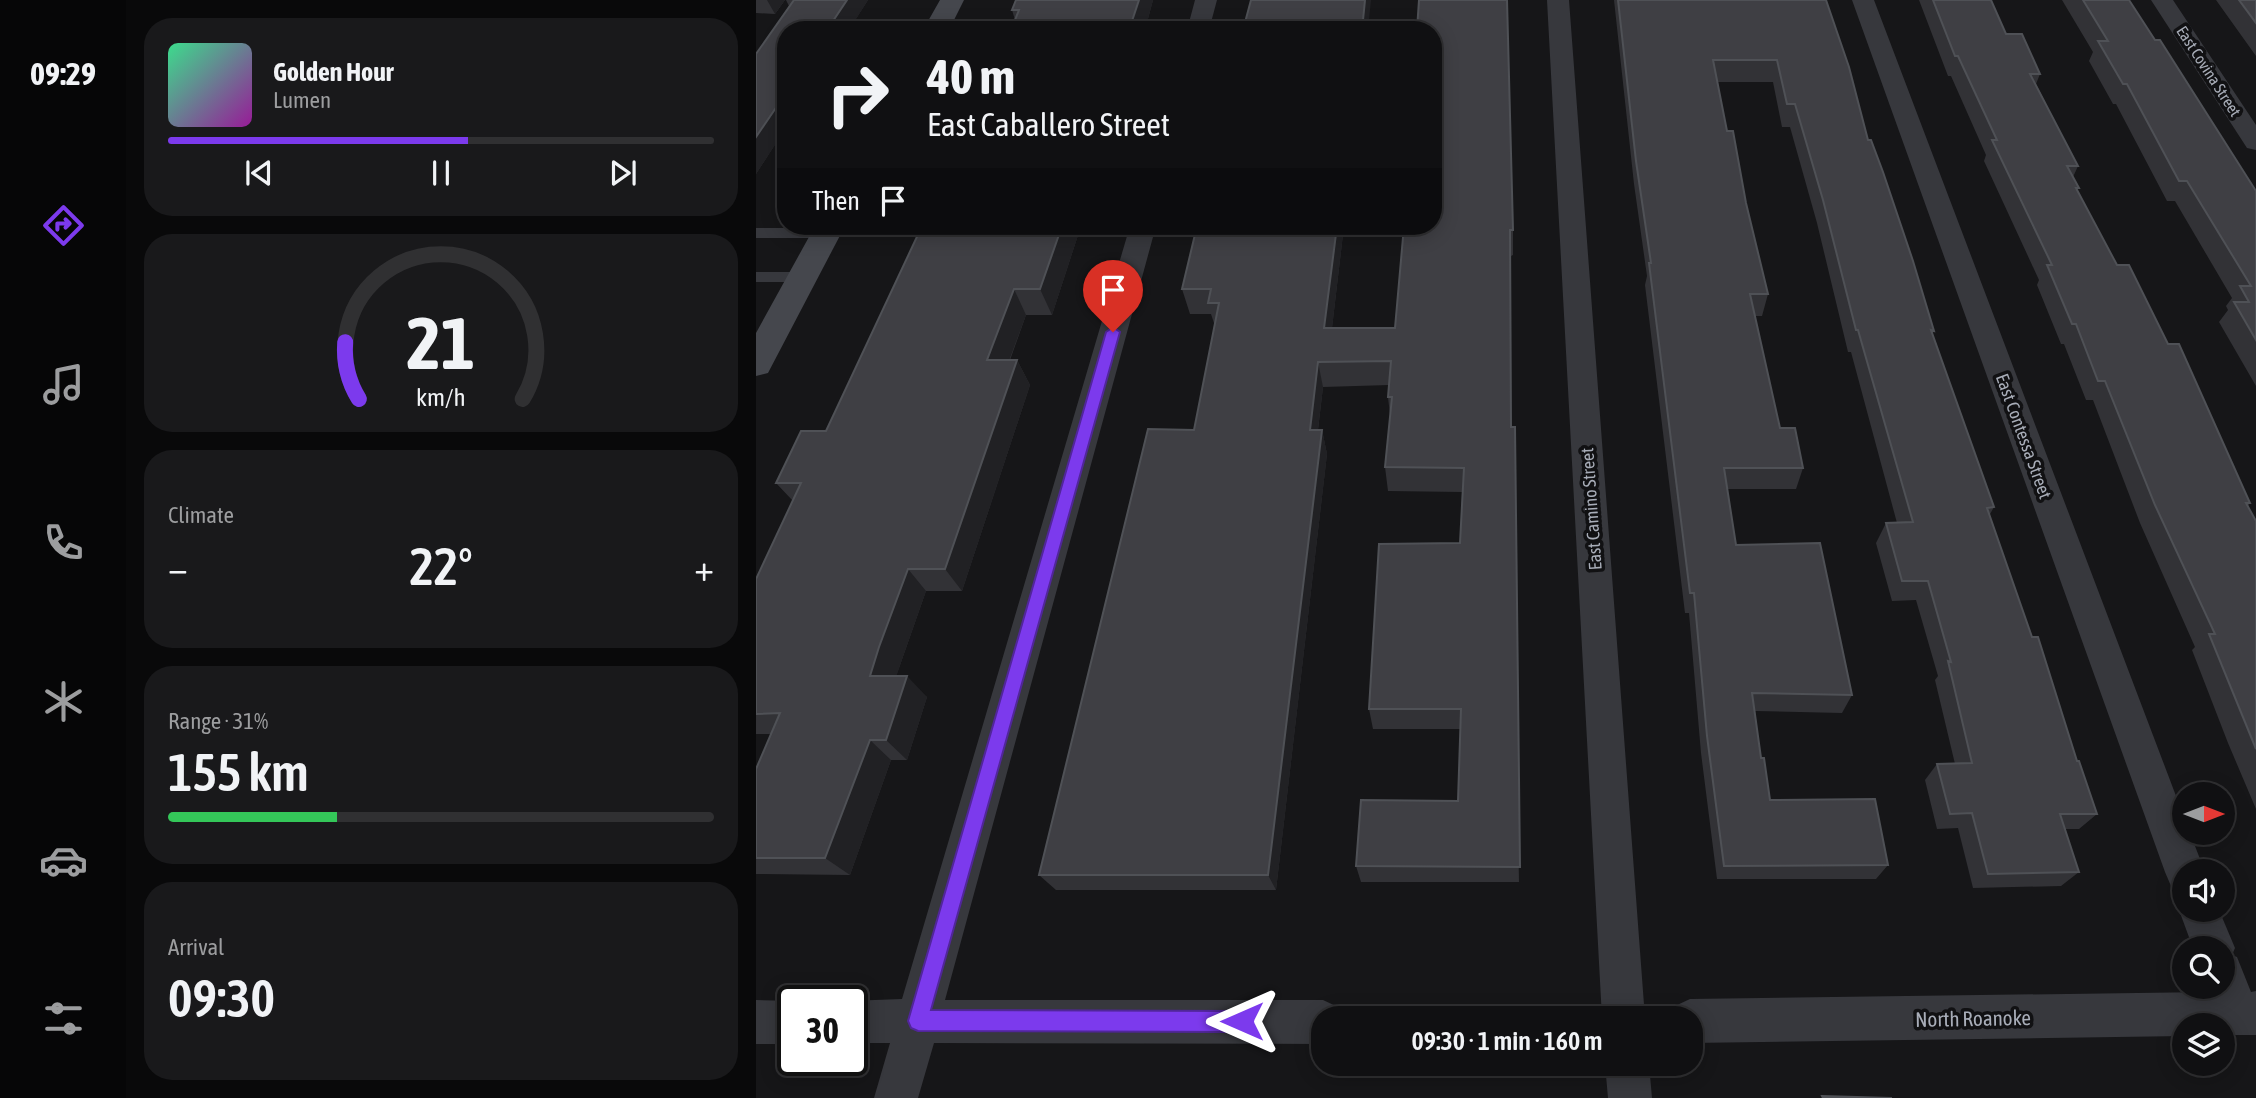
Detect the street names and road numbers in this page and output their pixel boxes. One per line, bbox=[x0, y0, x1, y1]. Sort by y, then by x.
street label: East Covina Street bbox=[2173, 22, 2245, 120]
street label: East Contessa Street bbox=[1992, 371, 2056, 501]
street label: East Camino Street bbox=[1576, 447, 1606, 571]
street label: North Roanoke bbox=[1915, 1005, 2031, 1031]

